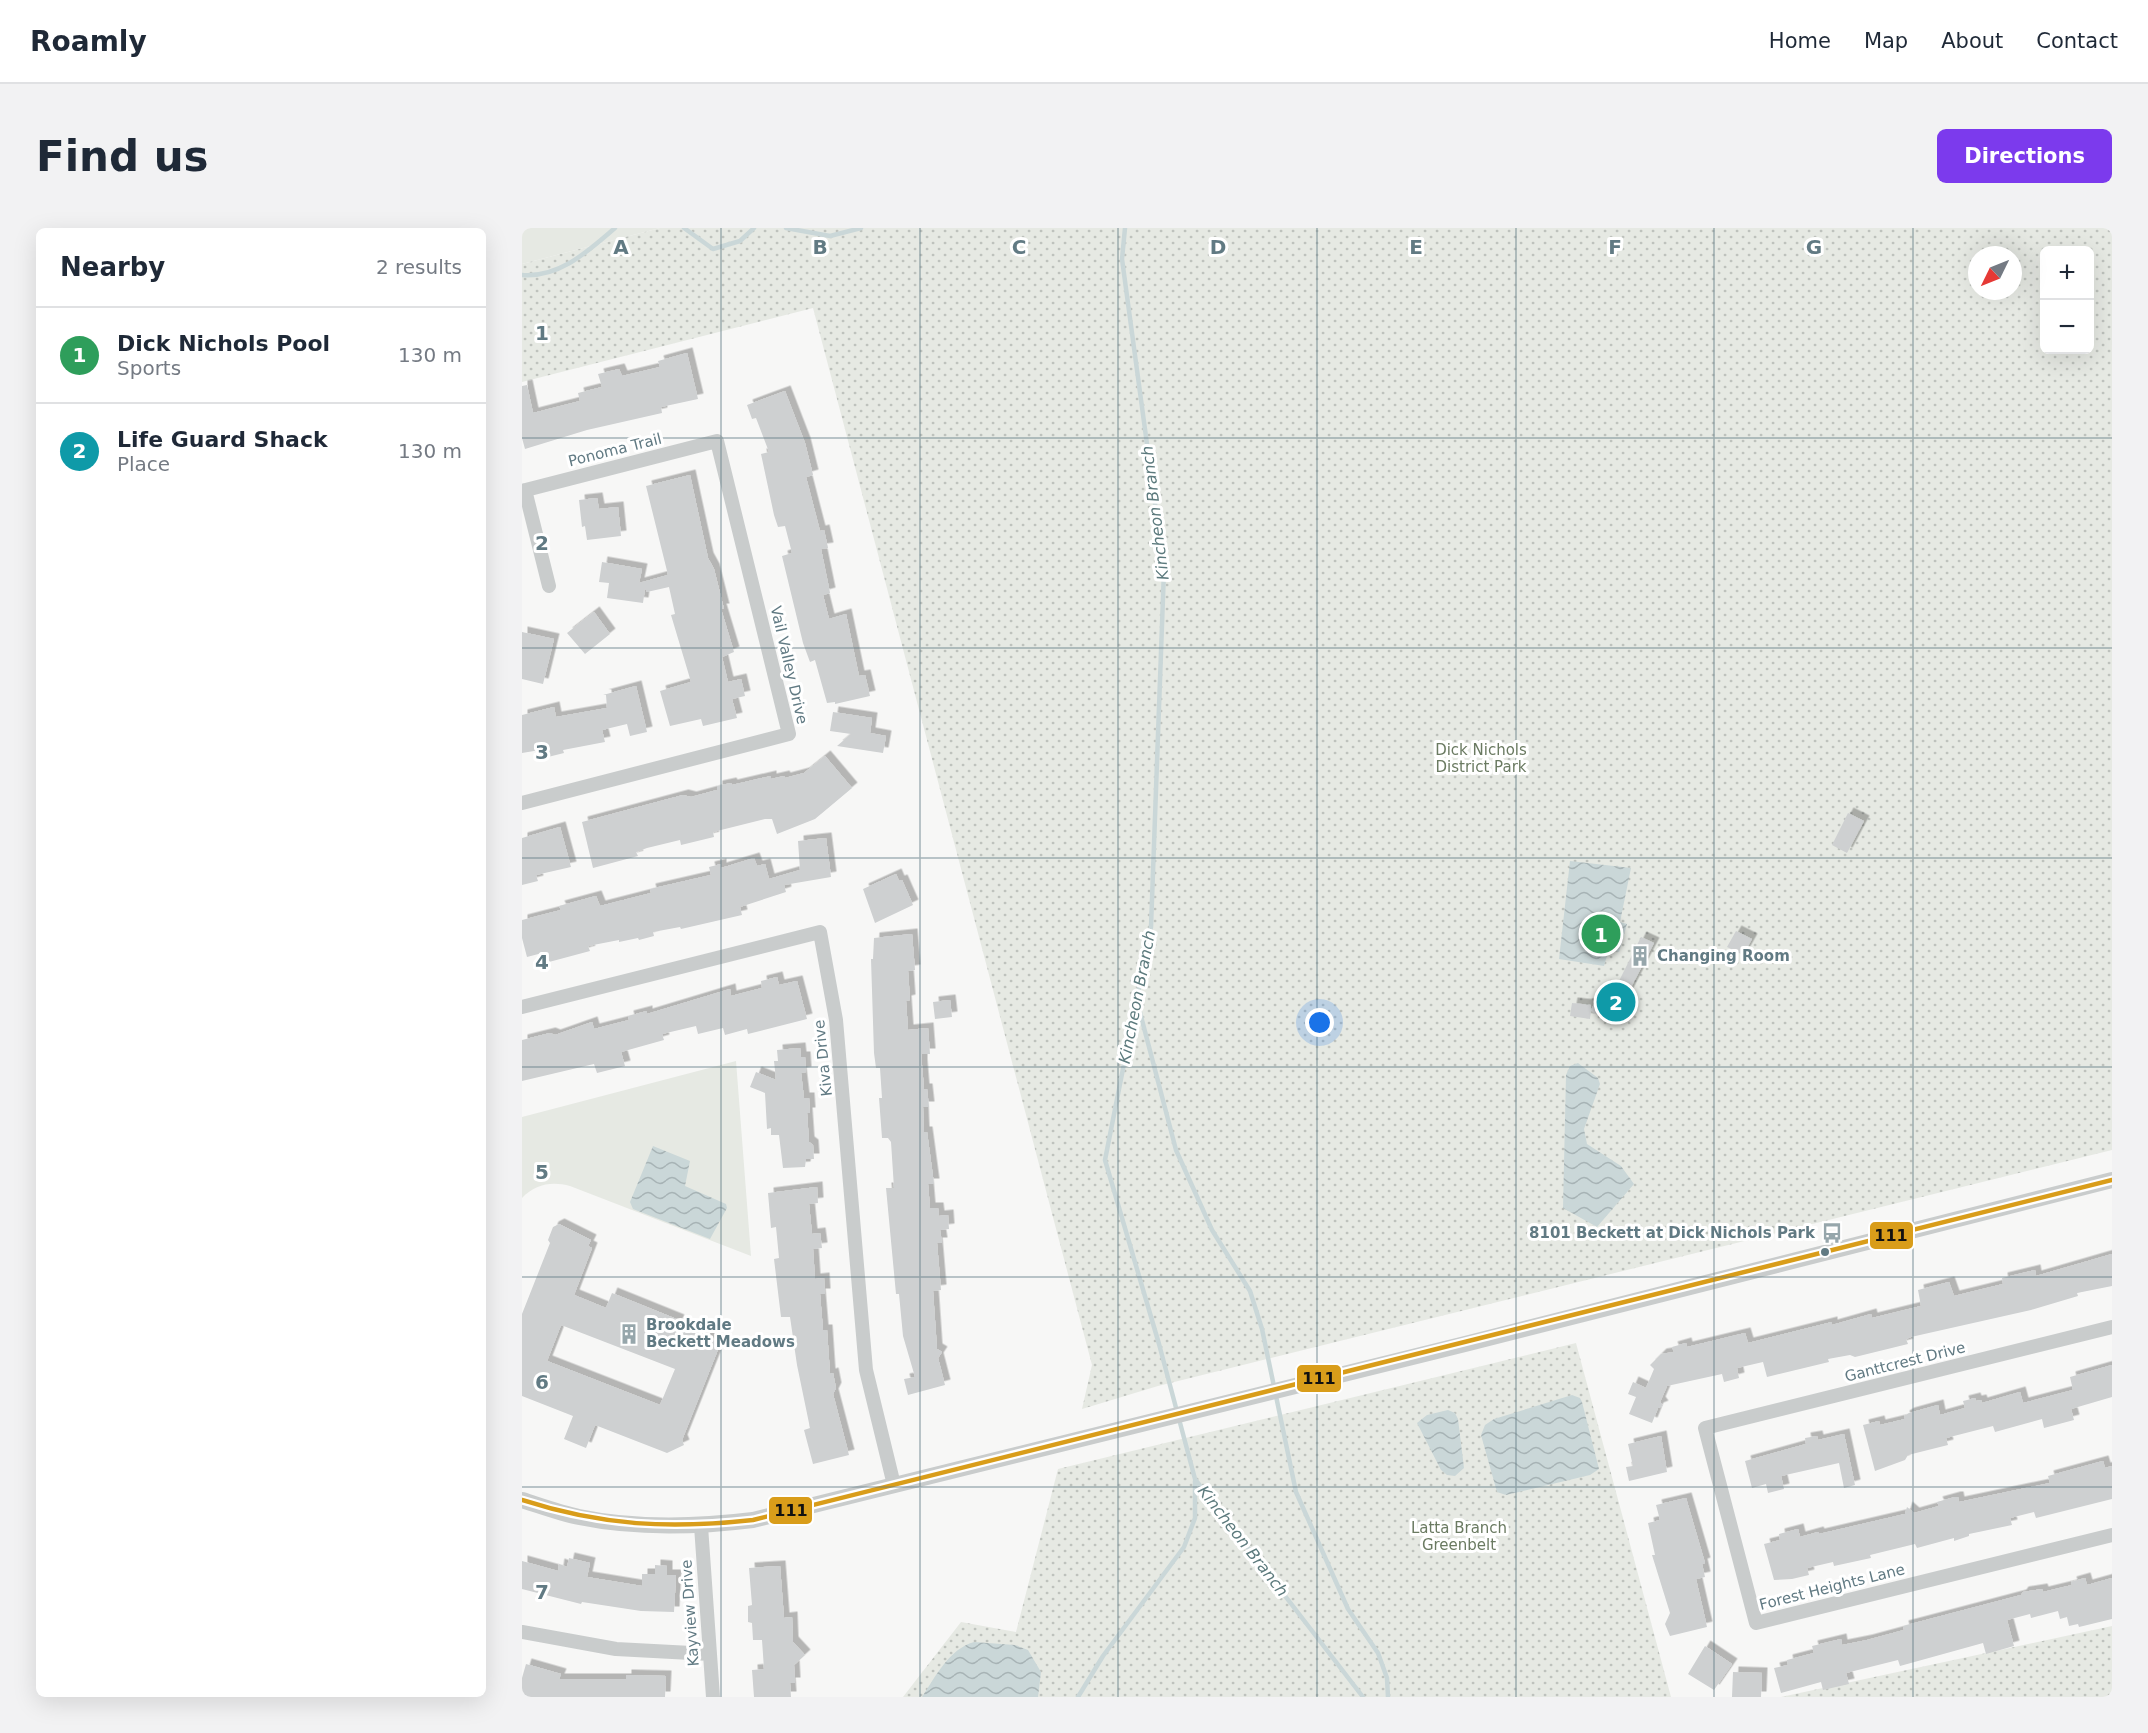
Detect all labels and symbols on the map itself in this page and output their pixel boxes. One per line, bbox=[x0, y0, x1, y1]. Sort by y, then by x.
text: A bbox=[613, 235, 629, 259]
text: B bbox=[812, 235, 828, 259]
text: C bbox=[1012, 235, 1026, 259]
text: D bbox=[1210, 235, 1226, 259]
text: E bbox=[1409, 235, 1423, 259]
text: F bbox=[1608, 235, 1622, 259]
text: G bbox=[1806, 235, 1822, 259]
north arrow bbox=[1968, 246, 2022, 300]
text: 1 bbox=[535, 321, 549, 345]
street label: Ponoma Trail bbox=[566, 430, 664, 470]
water label: Kincheon Branch bbox=[1137, 445, 1173, 581]
text: 2 bbox=[535, 531, 549, 555]
street label: Vail Valley Drive bbox=[767, 604, 811, 726]
text: 3 bbox=[535, 740, 549, 764]
park label: Dick Nichols District Park bbox=[1435, 741, 1527, 776]
pin: 1 bbox=[1582, 912, 1620, 956]
water label: Kincheon Branch bbox=[1115, 929, 1159, 1065]
building icon: Changing Room bbox=[1628, 944, 1652, 968]
place label: Changing Room bbox=[1657, 947, 1790, 965]
text: 4 bbox=[535, 950, 549, 974]
pin: 2 bbox=[1596, 980, 1636, 1024]
your location bbox=[1305, 1008, 1334, 1037]
street label: Kiva Drive bbox=[810, 1019, 836, 1097]
text: 5 bbox=[535, 1160, 549, 1184]
bus stop icon: 8101 Beckett at Dick Nichols Park bbox=[1820, 1221, 1844, 1245]
line badge: 111 bbox=[1869, 1221, 1914, 1250]
place label: 8101 Beckett at Dick Nichols Park bbox=[1529, 1224, 1816, 1242]
text: 111 bbox=[1874, 1226, 1908, 1245]
unlabelled marker bbox=[1819, 1246, 1831, 1258]
place label: Brookdale Beckett Meadows bbox=[646, 1316, 795, 1351]
building icon: Brookdale Beckett Meadows bbox=[617, 1322, 641, 1346]
street label: Ganttcrest Drive bbox=[1843, 1338, 1967, 1386]
line badge: 111 bbox=[1296, 1364, 1342, 1393]
text: 111 bbox=[1302, 1369, 1336, 1388]
text: 6 bbox=[535, 1370, 549, 1394]
water label: Kincheon Branch bbox=[1194, 1482, 1292, 1600]
line badge: 111 bbox=[768, 1496, 813, 1525]
text: 111 bbox=[774, 1501, 808, 1520]
park label: Latta Branch Greenbelt bbox=[1411, 1519, 1507, 1554]
street label: Kayview Drive bbox=[677, 1559, 703, 1667]
street label: Forest Heights Lane bbox=[1757, 1560, 1907, 1614]
text: 7 bbox=[535, 1580, 549, 1604]

